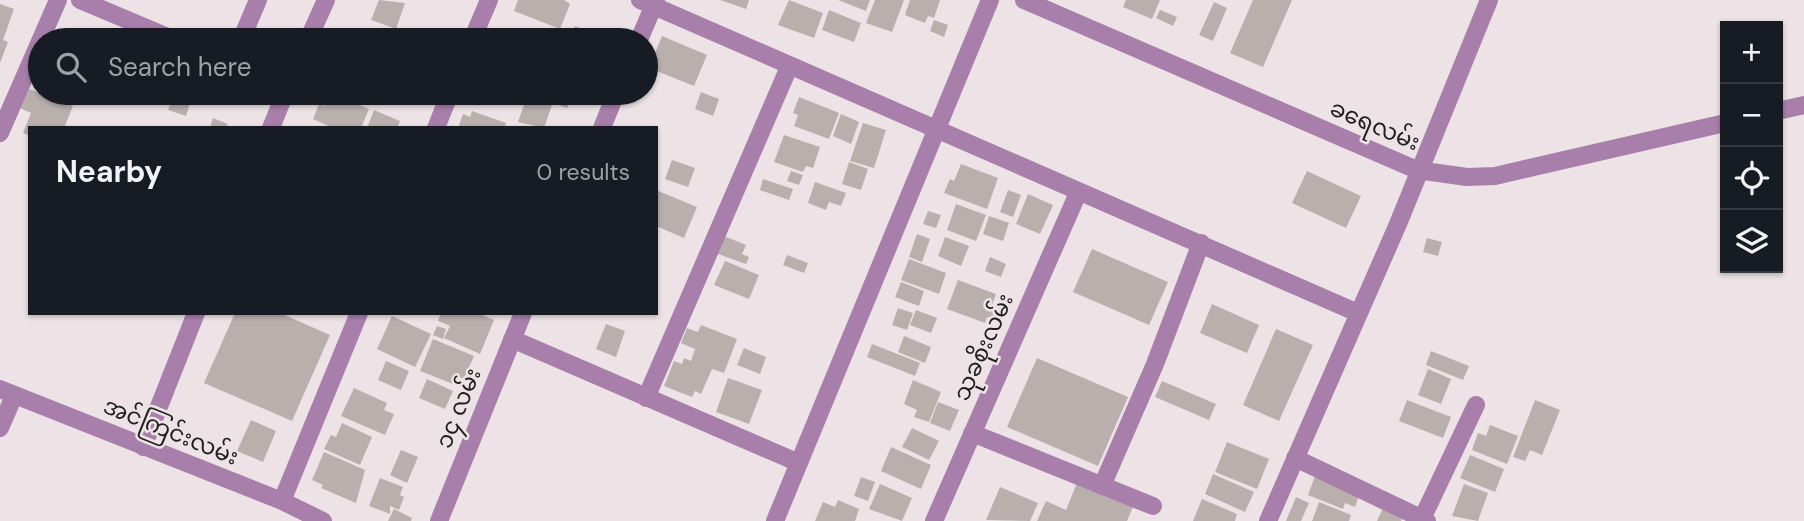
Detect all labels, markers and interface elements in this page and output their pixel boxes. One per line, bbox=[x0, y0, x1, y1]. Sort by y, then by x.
map controls bbox=[1720, 21, 1783, 273]
button: + bbox=[1720, 21, 1783, 84]
search box bbox=[28, 28, 658, 105]
icon: search bbox=[52, 48, 90, 86]
text: Search here bbox=[108, 50, 251, 84]
button: − bbox=[1720, 84, 1783, 147]
street label: ခရေလမ်း bbox=[1324, 92, 1425, 161]
button: locate bbox=[1720, 147, 1783, 210]
text: Nearby bbox=[56, 152, 162, 191]
text: 0 results bbox=[537, 157, 630, 187]
button: layers bbox=[1720, 210, 1783, 273]
street label: သုခစိုးလမ်း bbox=[945, 288, 1024, 407]
street label: ၁၄ လမ်း bbox=[427, 363, 491, 454]
street label: အင်ကြင်းလမ်း bbox=[98, 389, 243, 475]

